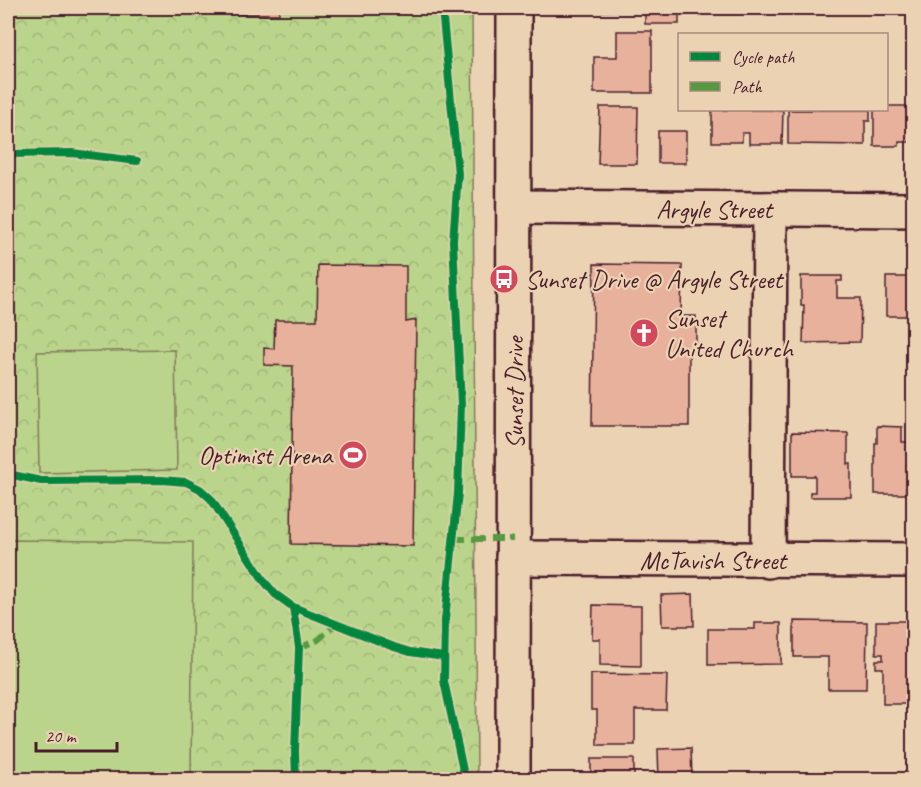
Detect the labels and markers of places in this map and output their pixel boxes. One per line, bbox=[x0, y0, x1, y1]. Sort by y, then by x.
bus stop icon: Sunset Drive @ Argyle Street bbox=[488, 263, 520, 295]
place label: Sunset Drive @ Argyle Street bbox=[525, 263, 784, 296]
place label: Sunset United Church bbox=[665, 302, 795, 365]
church icon: Sunset United Church bbox=[628, 317, 660, 349]
place label: Optimist Arena bbox=[198, 439, 334, 472]
sports icon: Optimist Arena bbox=[337, 439, 369, 471]

